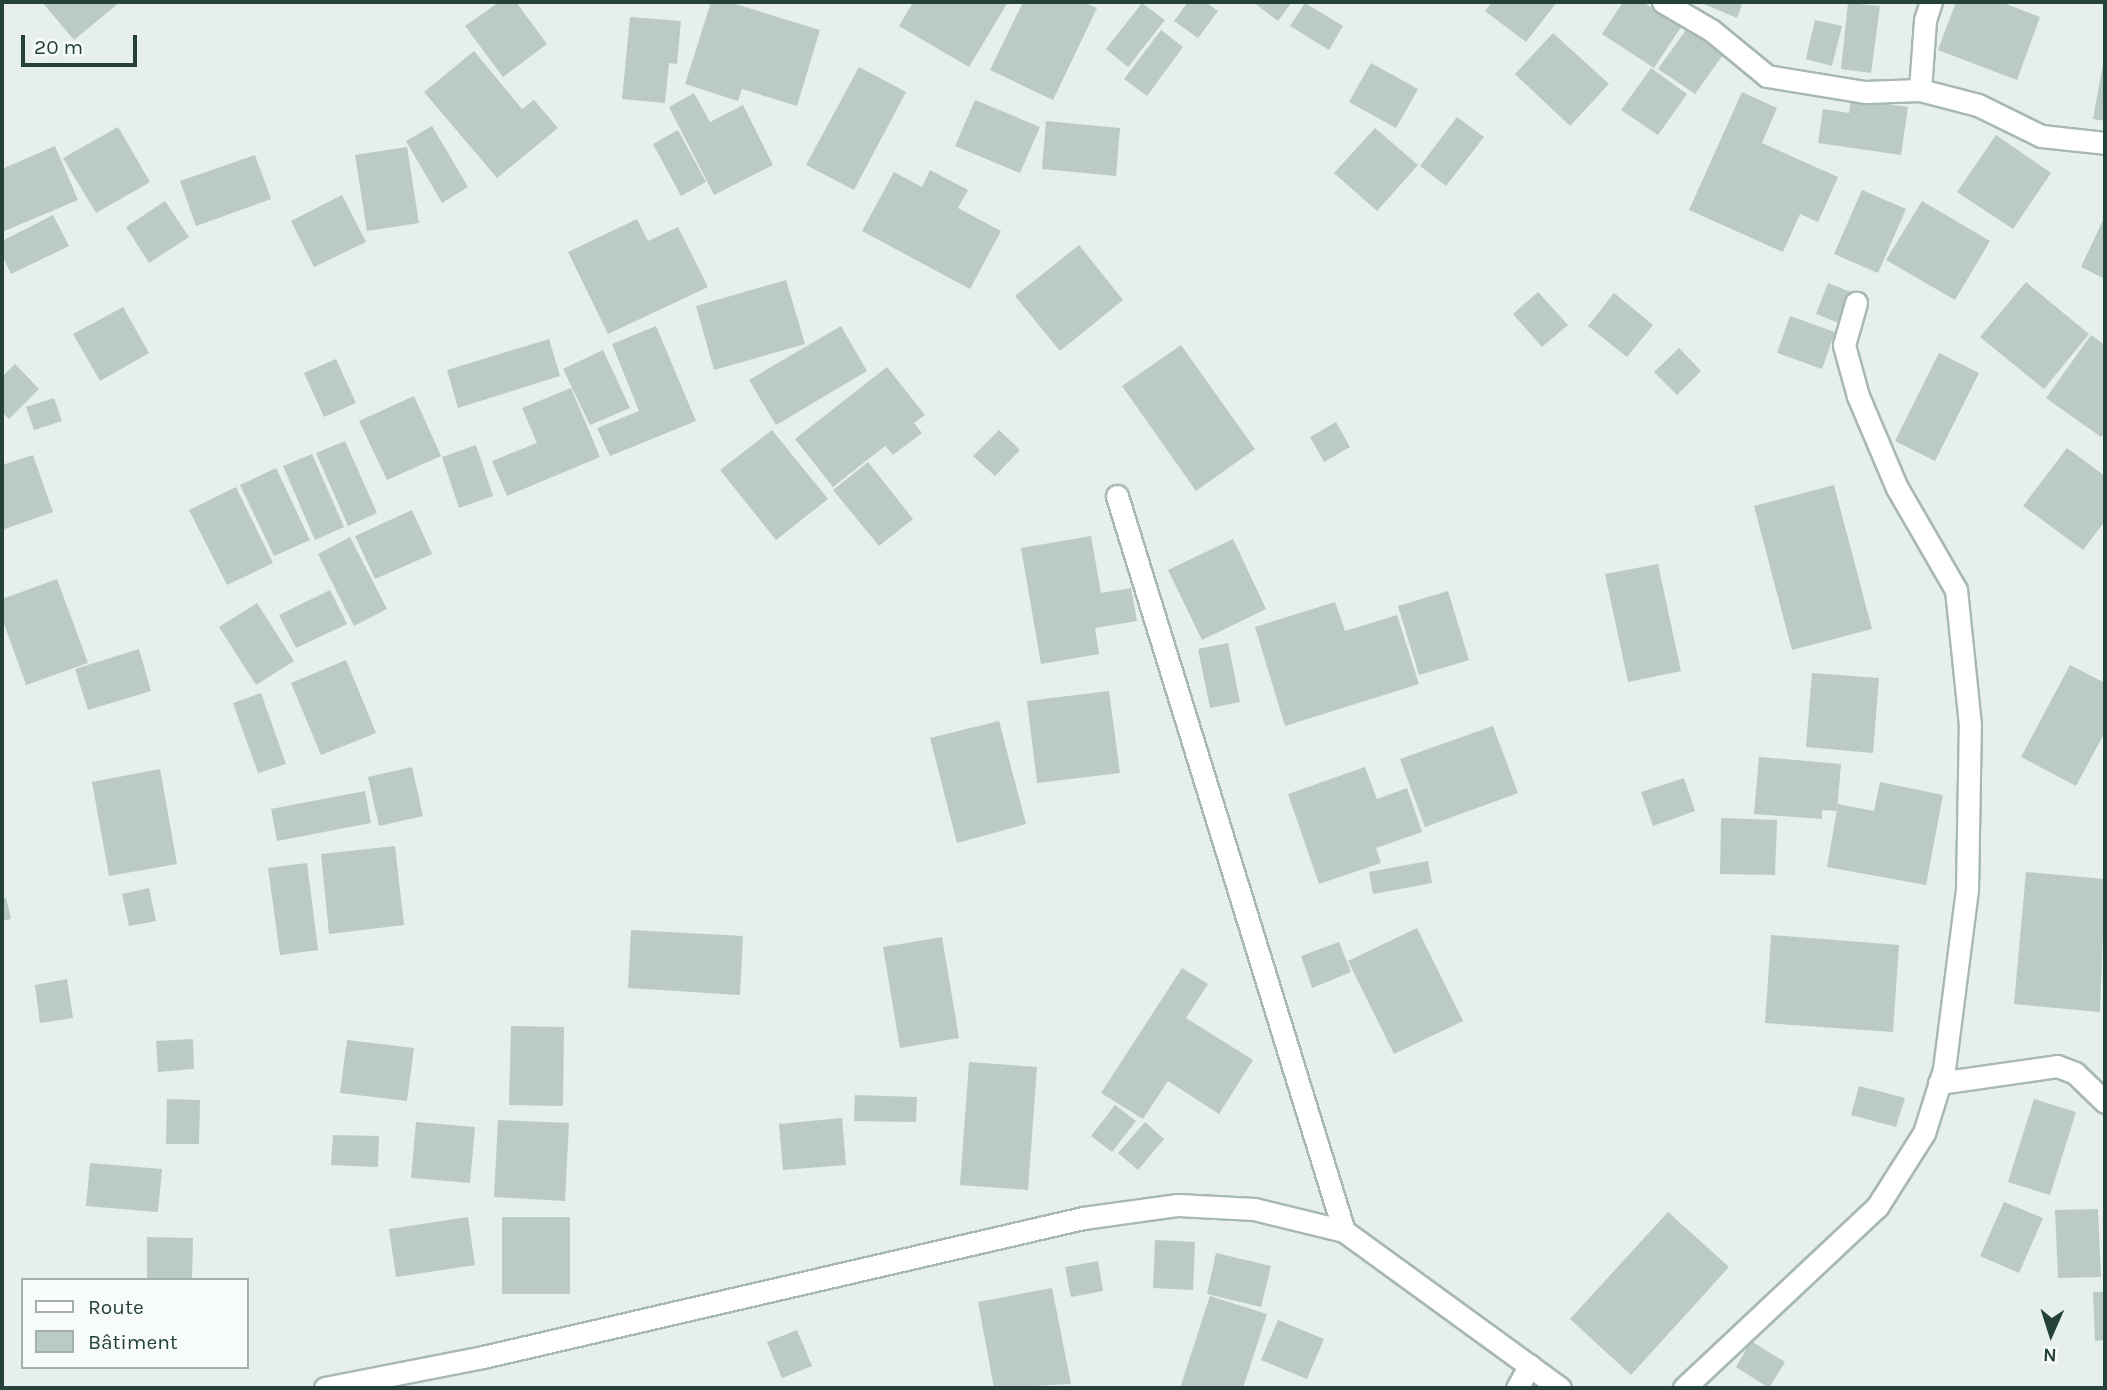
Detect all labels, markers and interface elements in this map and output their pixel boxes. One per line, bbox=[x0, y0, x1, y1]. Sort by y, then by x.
scale bar bbox=[24, 21, 140, 65]
text: 20 m bbox=[34, 35, 83, 59]
legend bbox=[21, 1278, 248, 1369]
text: Route bbox=[88, 1295, 144, 1319]
north arrow bbox=[2016, 1299, 2086, 1369]
text: Bâtiment bbox=[88, 1330, 178, 1354]
text: N bbox=[2043, 1344, 2057, 1366]

